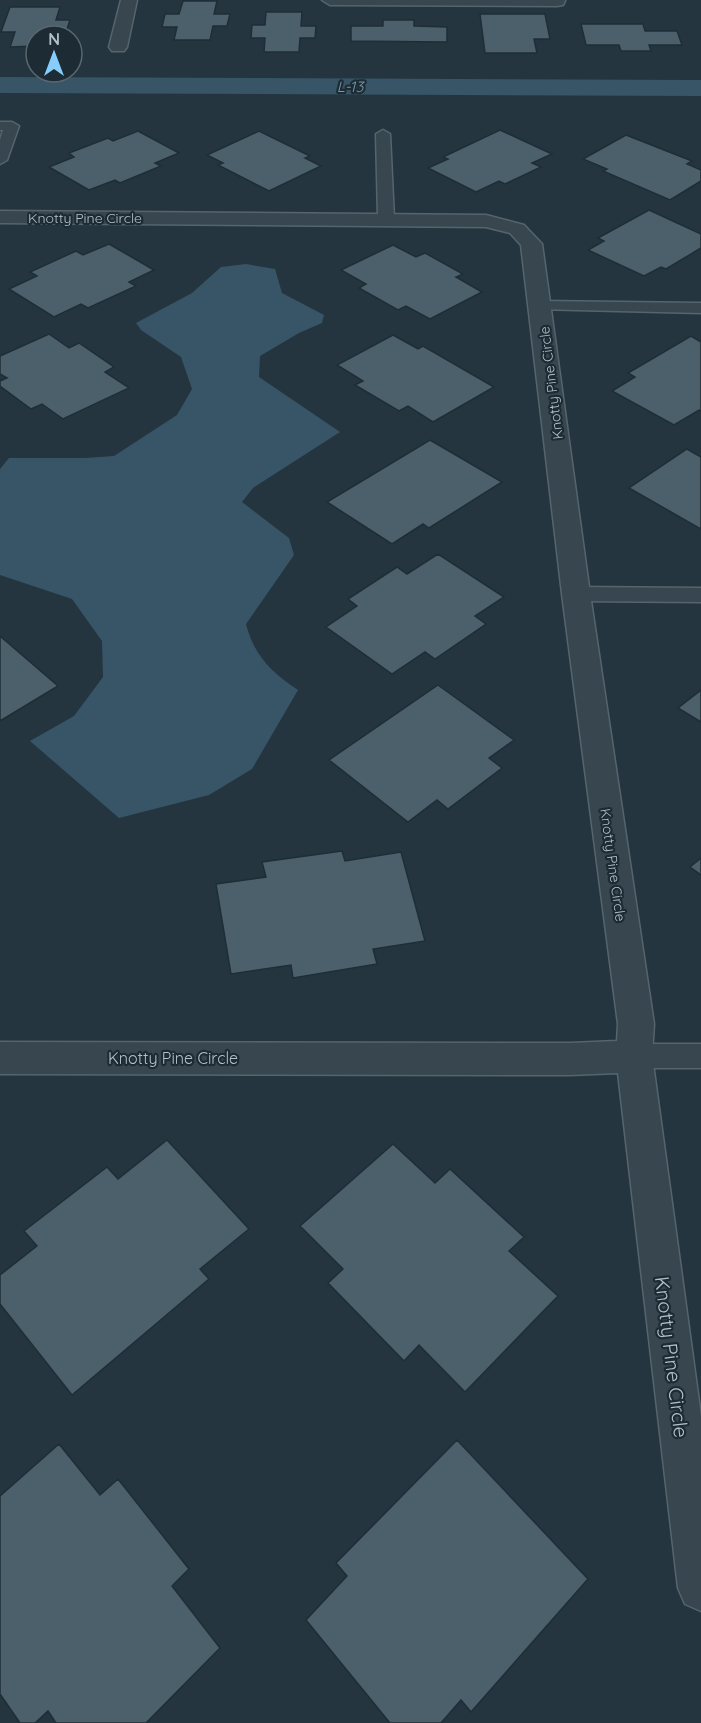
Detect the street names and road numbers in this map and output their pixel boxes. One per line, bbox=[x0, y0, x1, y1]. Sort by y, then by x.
street label: Knotty Pine Circle bbox=[28, 209, 142, 227]
street label: Knotty Pine Circle bbox=[535, 325, 567, 441]
street label: Knotty Pine Circle bbox=[596, 807, 630, 923]
street label: Knotty Pine Circle bbox=[108, 1048, 238, 1068]
street label: Knotty Pine Circle bbox=[650, 1275, 694, 1439]

